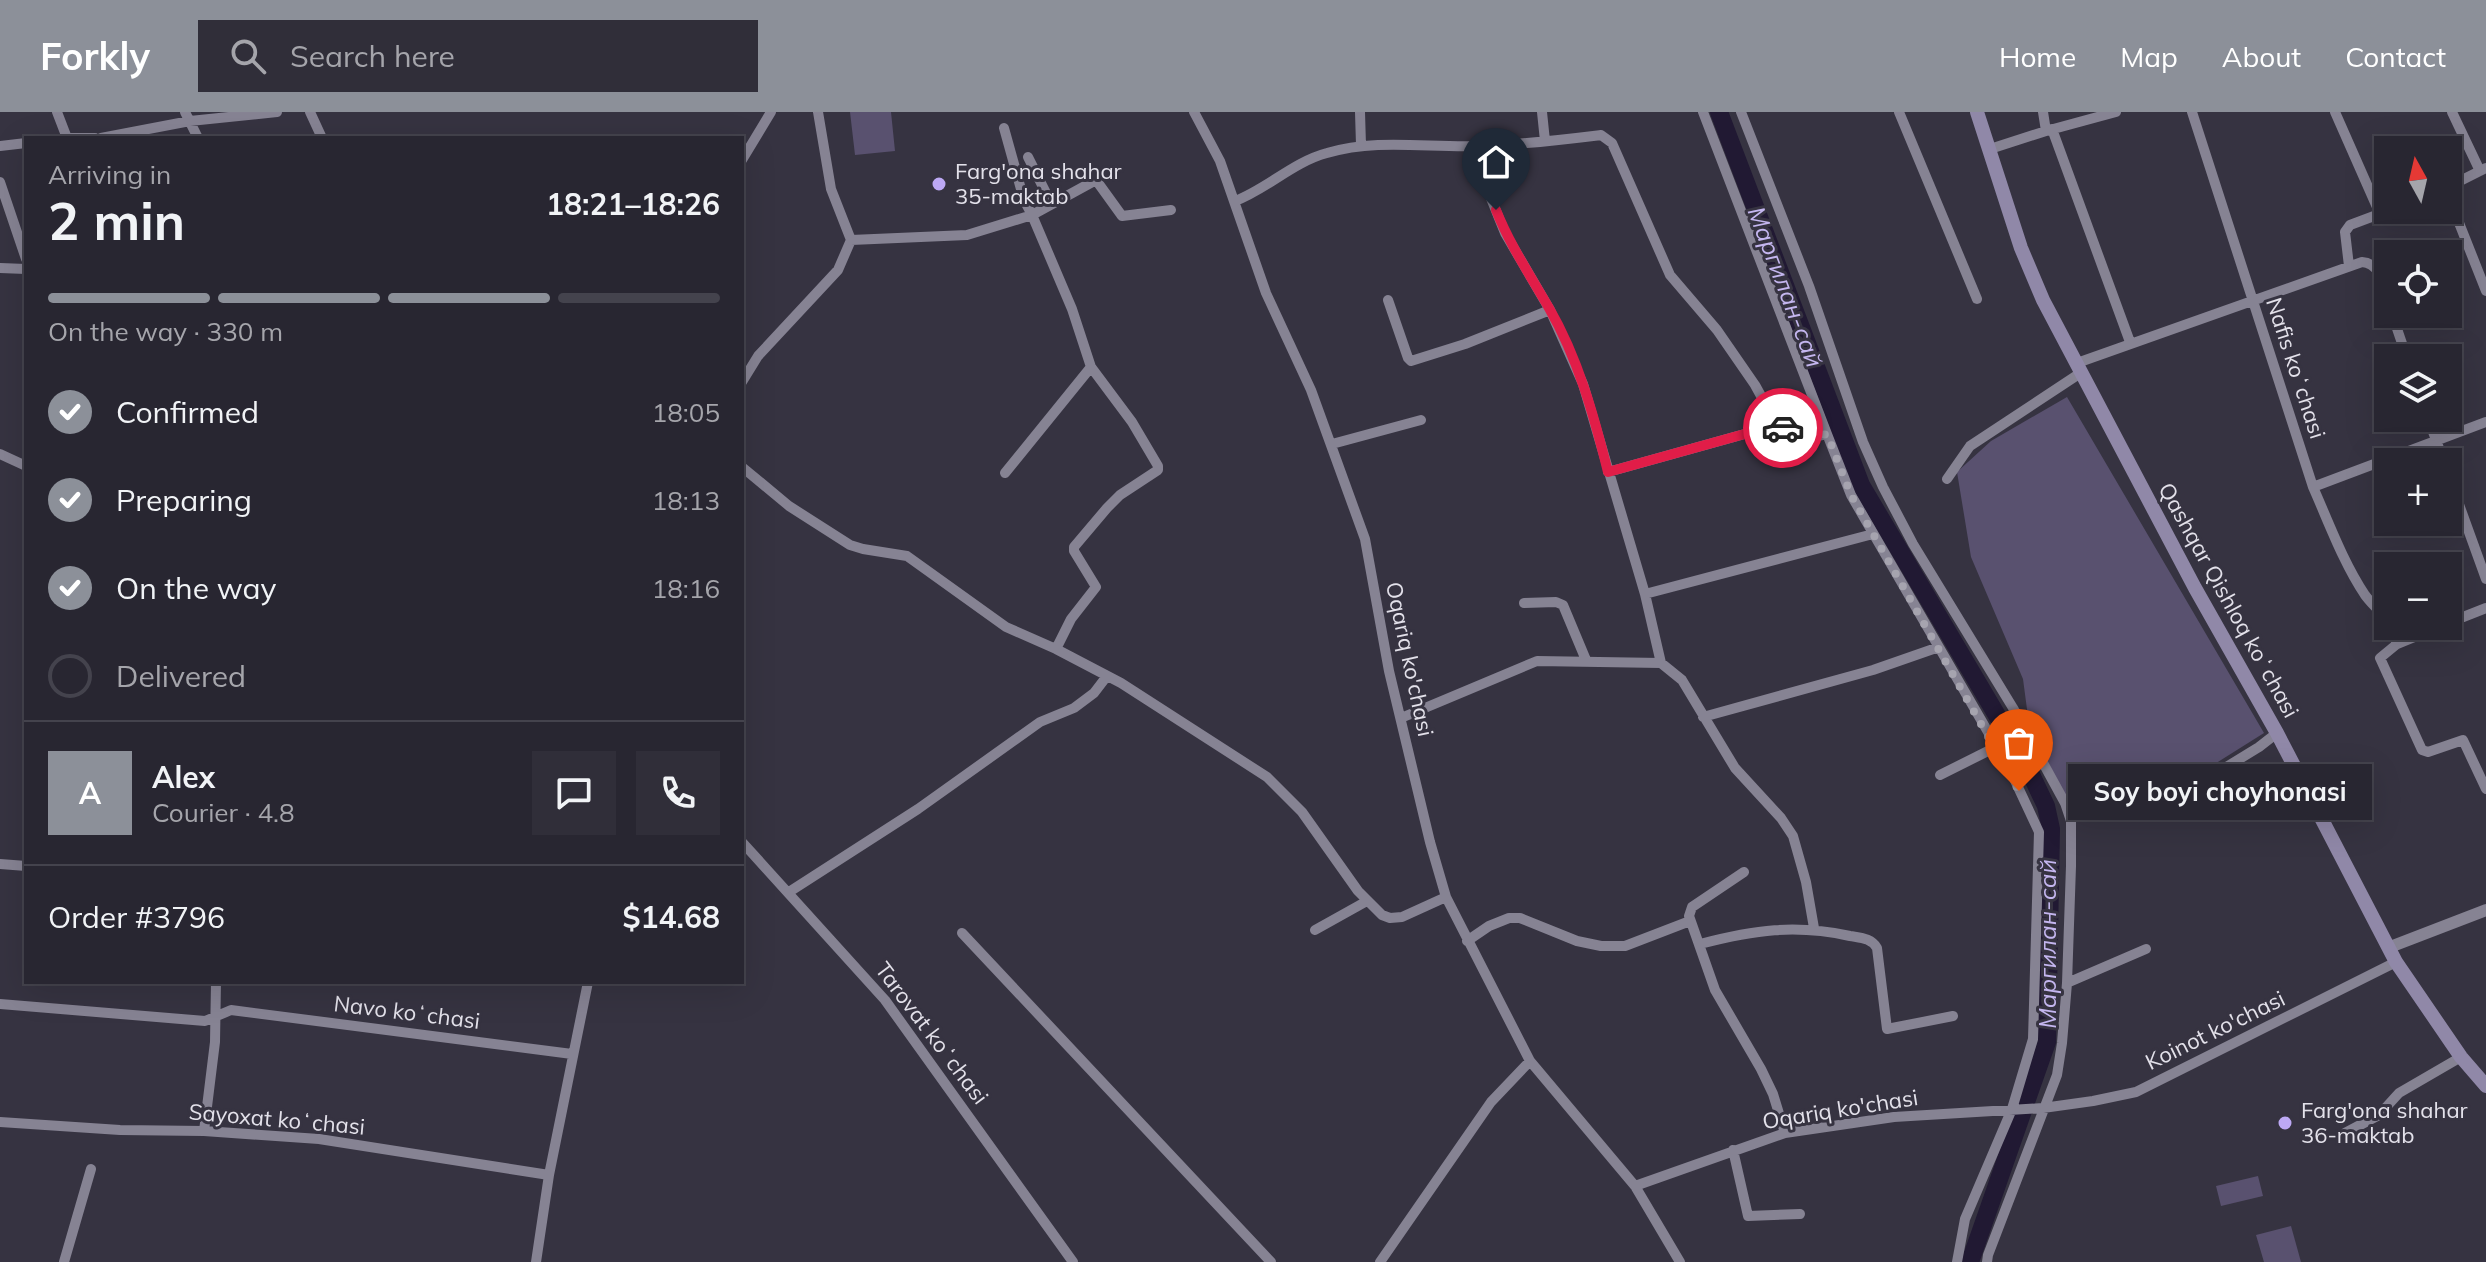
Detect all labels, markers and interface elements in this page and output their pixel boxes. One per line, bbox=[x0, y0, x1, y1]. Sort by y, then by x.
search box bbox=[198, 20, 758, 92]
text: Forkly bbox=[40, 32, 150, 80]
icon: search bbox=[226, 34, 270, 78]
text: Search here bbox=[290, 37, 455, 75]
text: Home bbox=[1999, 39, 2076, 74]
text: Map bbox=[2120, 39, 2178, 74]
text: About bbox=[2222, 39, 2301, 74]
text: Contact bbox=[2345, 39, 2446, 74]
pin bbox=[1462, 128, 1530, 210]
north arrow bbox=[2374, 136, 2462, 224]
map controls bbox=[2374, 136, 2462, 640]
icon: home bbox=[1474, 140, 1518, 184]
place label: Farg'ona shahar 35-maktab bbox=[955, 157, 1122, 210]
text: Arriving in bbox=[48, 158, 171, 191]
marker: Farg'ona shahar 35-maktab bbox=[930, 175, 948, 193]
text: 18:21–18:26 bbox=[546, 185, 720, 223]
text: 2 min bbox=[48, 188, 185, 253]
water label: Маргилан-сай bbox=[1742, 202, 1830, 371]
button: locate bbox=[2374, 240, 2462, 328]
street label: Nafis koʻchasi bbox=[2260, 294, 2332, 442]
text: On the way · 330 m bbox=[48, 315, 283, 348]
button: layers bbox=[2374, 344, 2462, 432]
courier bbox=[1743, 388, 1823, 468]
icon: check bbox=[48, 390, 92, 434]
text: Confirmed bbox=[116, 393, 259, 431]
text: 18:05 bbox=[652, 396, 720, 429]
icon: car bbox=[1761, 406, 1805, 450]
button: + bbox=[2374, 448, 2462, 536]
street label: Qashqar Qishloq koʻchasi bbox=[2153, 477, 2305, 723]
icon: check bbox=[48, 478, 92, 522]
text: Preparing bbox=[116, 481, 252, 519]
text: 18:13 bbox=[652, 484, 720, 517]
button: − bbox=[2374, 552, 2462, 640]
icon: check bbox=[48, 566, 92, 610]
text: On the way bbox=[116, 569, 276, 607]
text: 18:16 bbox=[652, 572, 720, 605]
street label: Oqariq ko'chasi bbox=[1380, 579, 1440, 739]
text: Delivered bbox=[116, 657, 246, 695]
pin bbox=[1985, 709, 2053, 791]
icon: bag bbox=[1997, 721, 2041, 765]
button: chat bbox=[532, 751, 616, 835]
button: phone bbox=[636, 751, 720, 835]
text: Alex bbox=[152, 758, 215, 796]
callout: Soy boyi choyhonasi bbox=[2067, 763, 2371, 819]
text: A bbox=[79, 774, 101, 812]
text: Soy boyi choyhonasi bbox=[2093, 775, 2347, 808]
text: Courier · 4.8 bbox=[152, 796, 295, 829]
water label: Маргилан-сай bbox=[2032, 859, 2062, 1029]
text: Order #3796 bbox=[48, 898, 225, 936]
text: $14.68 bbox=[623, 898, 720, 936]
street label: Tarovat koʻchasi bbox=[869, 956, 995, 1110]
street label: Koinot ko'chasi bbox=[2141, 984, 2289, 1076]
street label: Navo koʻchasi bbox=[332, 989, 482, 1035]
street label: Oqariq ko'chasi bbox=[1760, 1083, 1920, 1135]
place label: Farg'ona shahar 36-maktab bbox=[2301, 1096, 2468, 1149]
street label: Sayoxat koʻchasi bbox=[188, 1097, 366, 1141]
marker: Farg'ona shahar 36-maktab bbox=[2276, 1114, 2294, 1132]

